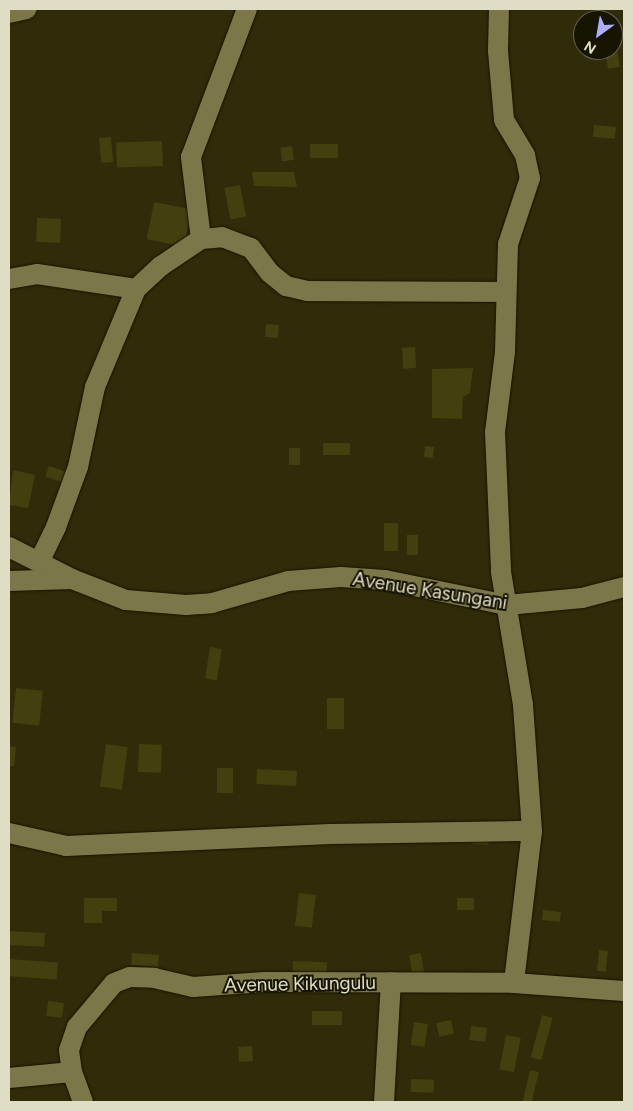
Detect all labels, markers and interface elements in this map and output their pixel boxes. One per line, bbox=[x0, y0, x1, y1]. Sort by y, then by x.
north arrow bbox=[573, 10, 623, 60]
text: N bbox=[581, 37, 599, 57]
street label: Avenue Kasungani bbox=[351, 568, 509, 614]
street label: Avenue Kikungulu bbox=[224, 971, 376, 997]

